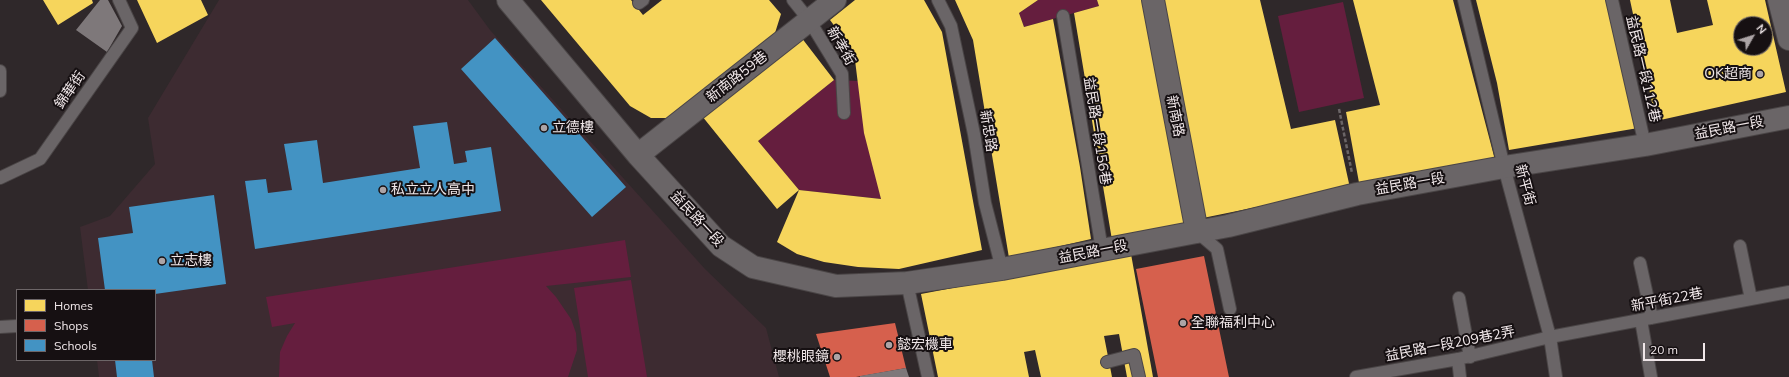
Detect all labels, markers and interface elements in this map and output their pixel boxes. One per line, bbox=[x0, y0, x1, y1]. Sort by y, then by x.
street label: 益民路一段112巷 bbox=[1623, 14, 1663, 124]
north arrow bbox=[1733, 16, 1773, 56]
text: N bbox=[1753, 21, 1770, 37]
street label: 新孝街 bbox=[823, 24, 859, 68]
street label: 新南路59巷 bbox=[703, 48, 771, 106]
place label: OK超商 bbox=[1704, 66, 1752, 82]
street label: 錦華街 bbox=[51, 68, 89, 112]
marker: OK超商 bbox=[1755, 69, 1765, 79]
street label: 益民路一段156巷 bbox=[1080, 76, 1114, 186]
street label: 新南路 bbox=[1163, 94, 1187, 138]
street label: 新忠路 bbox=[976, 109, 1000, 153]
street label: 益民路一段 bbox=[1693, 113, 1765, 143]
place label: 立德樓 bbox=[552, 120, 594, 136]
marker: 立德樓 bbox=[539, 123, 549, 133]
street label: 新平街 bbox=[1511, 163, 1539, 207]
street label: 益民路一段 bbox=[1374, 170, 1446, 198]
place label: 私立立人高中 bbox=[391, 182, 475, 198]
marker: 私立立人高中 bbox=[378, 185, 388, 195]
street label: 益民路一段 bbox=[667, 188, 727, 250]
street label: 益民路一段 bbox=[1057, 237, 1129, 267]
place label: 立志樓 bbox=[170, 253, 212, 269]
marker: 立志樓 bbox=[157, 256, 167, 266]
street label: 新平街22巷 bbox=[1630, 285, 1704, 315]
legend bbox=[16, 289, 156, 361]
text: Homes bbox=[54, 298, 93, 313]
place label: 全聯福利中心 bbox=[1191, 315, 1275, 331]
text: Shops bbox=[54, 318, 89, 333]
marker: 全聯福利中心 bbox=[1178, 318, 1188, 328]
street label: 益民路一段209巷2弄 bbox=[1384, 323, 1516, 365]
scale bar bbox=[1645, 335, 1707, 361]
place label: 懿宏機車 bbox=[897, 337, 953, 353]
text: Schools bbox=[54, 338, 97, 353]
marker: 懿宏機車 bbox=[884, 340, 894, 350]
text: 20 m bbox=[1650, 342, 1678, 357]
place label: 櫻桃眼鏡 bbox=[773, 349, 829, 365]
marker: 櫻桃眼鏡 bbox=[832, 352, 842, 362]

